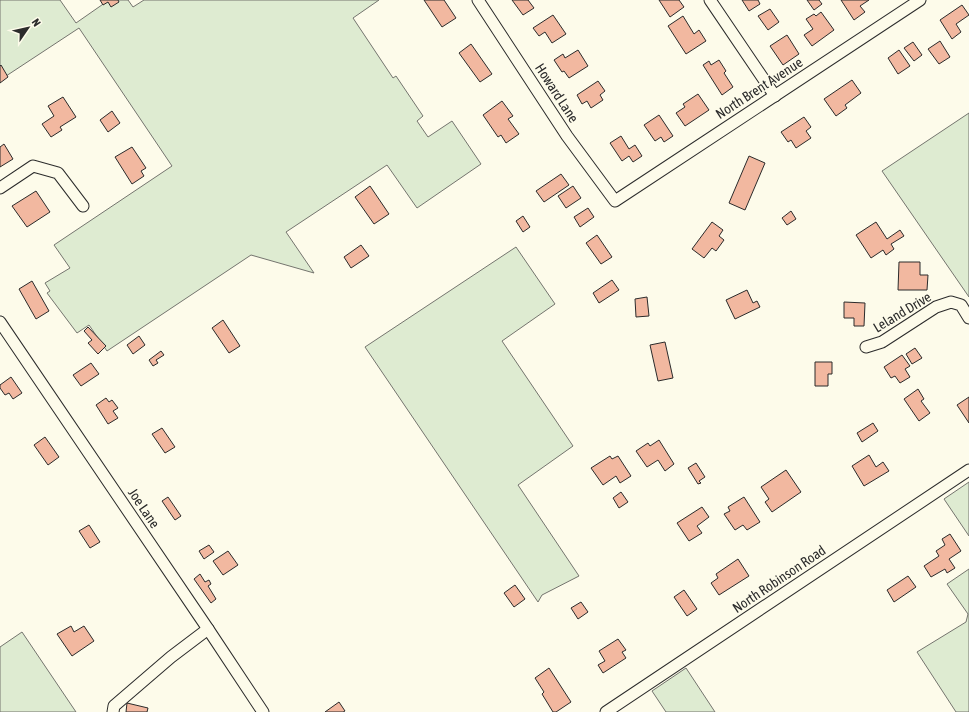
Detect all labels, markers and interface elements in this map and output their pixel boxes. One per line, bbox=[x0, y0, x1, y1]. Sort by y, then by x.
north arrow bbox=[8, 8, 48, 48]
text: N bbox=[29, 16, 43, 28]
street label: North Brent Avenue bbox=[713, 54, 805, 122]
street label: Howard Lane bbox=[532, 61, 582, 125]
street label: Leland Drive bbox=[870, 289, 934, 335]
street label: Joe Lane bbox=[125, 485, 163, 531]
street label: North Robinson Road bbox=[729, 542, 829, 616]

